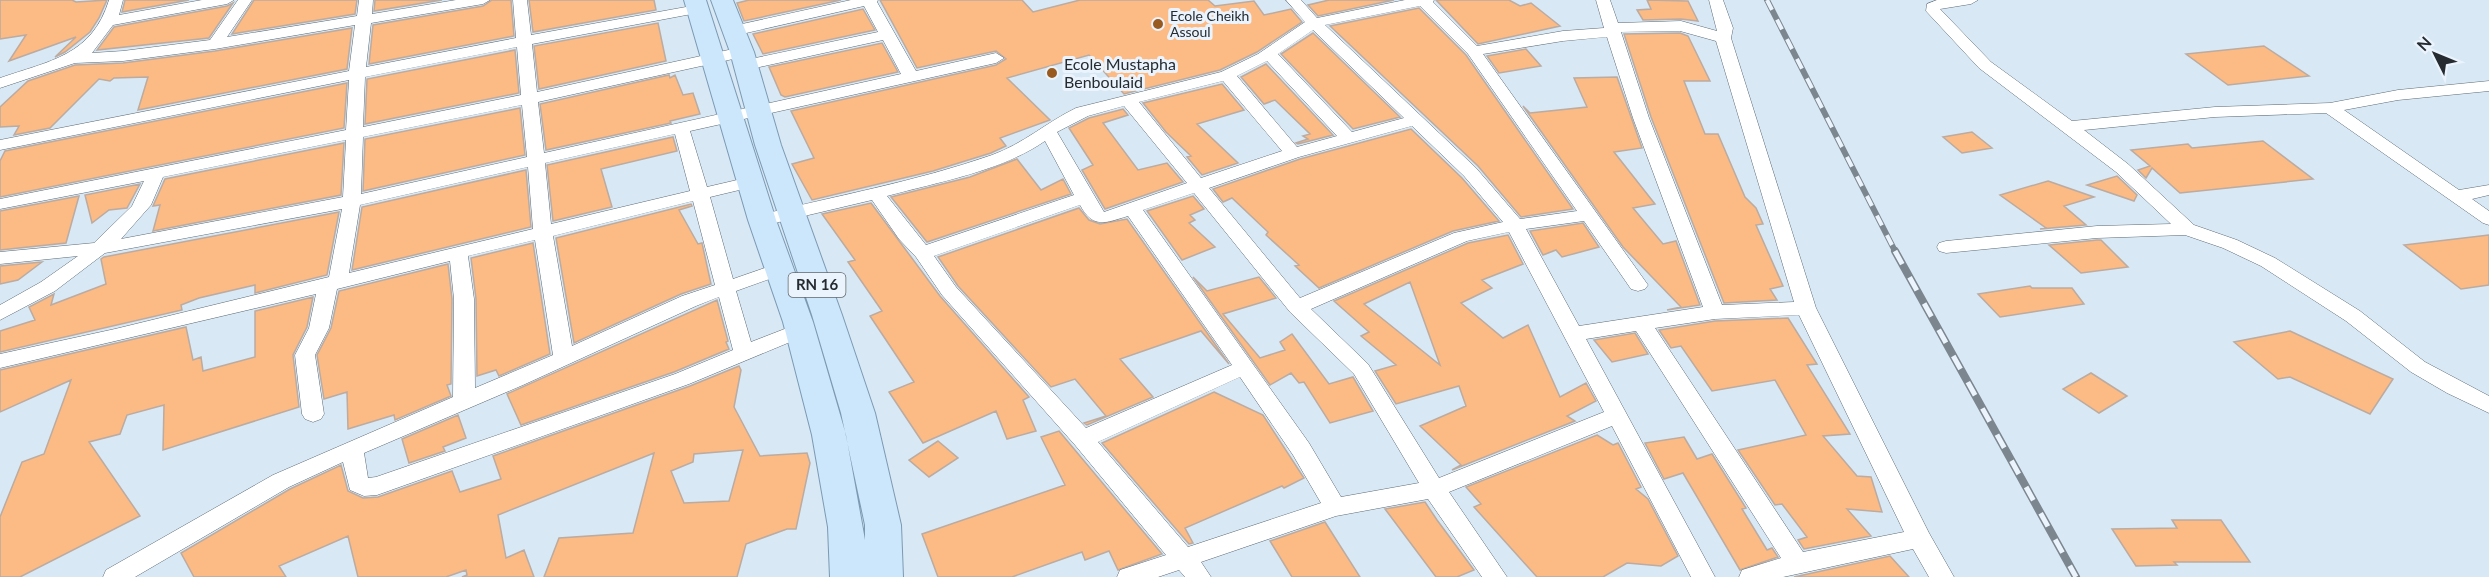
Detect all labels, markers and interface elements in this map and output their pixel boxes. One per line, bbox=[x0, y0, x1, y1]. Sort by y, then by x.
place label: Ecole Cheikh Assoul bbox=[1170, 7, 1249, 40]
marker: Ecole Cheikh Assoul bbox=[1151, 17, 1165, 31]
north arrow bbox=[2405, 24, 2465, 84]
text: N bbox=[2413, 32, 2435, 54]
place label: Ecole Mustapha Benboulaid bbox=[1064, 54, 1176, 91]
marker: Ecole Mustapha Benboulaid bbox=[1045, 66, 1059, 80]
road number: RN 16 bbox=[788, 273, 846, 297]

